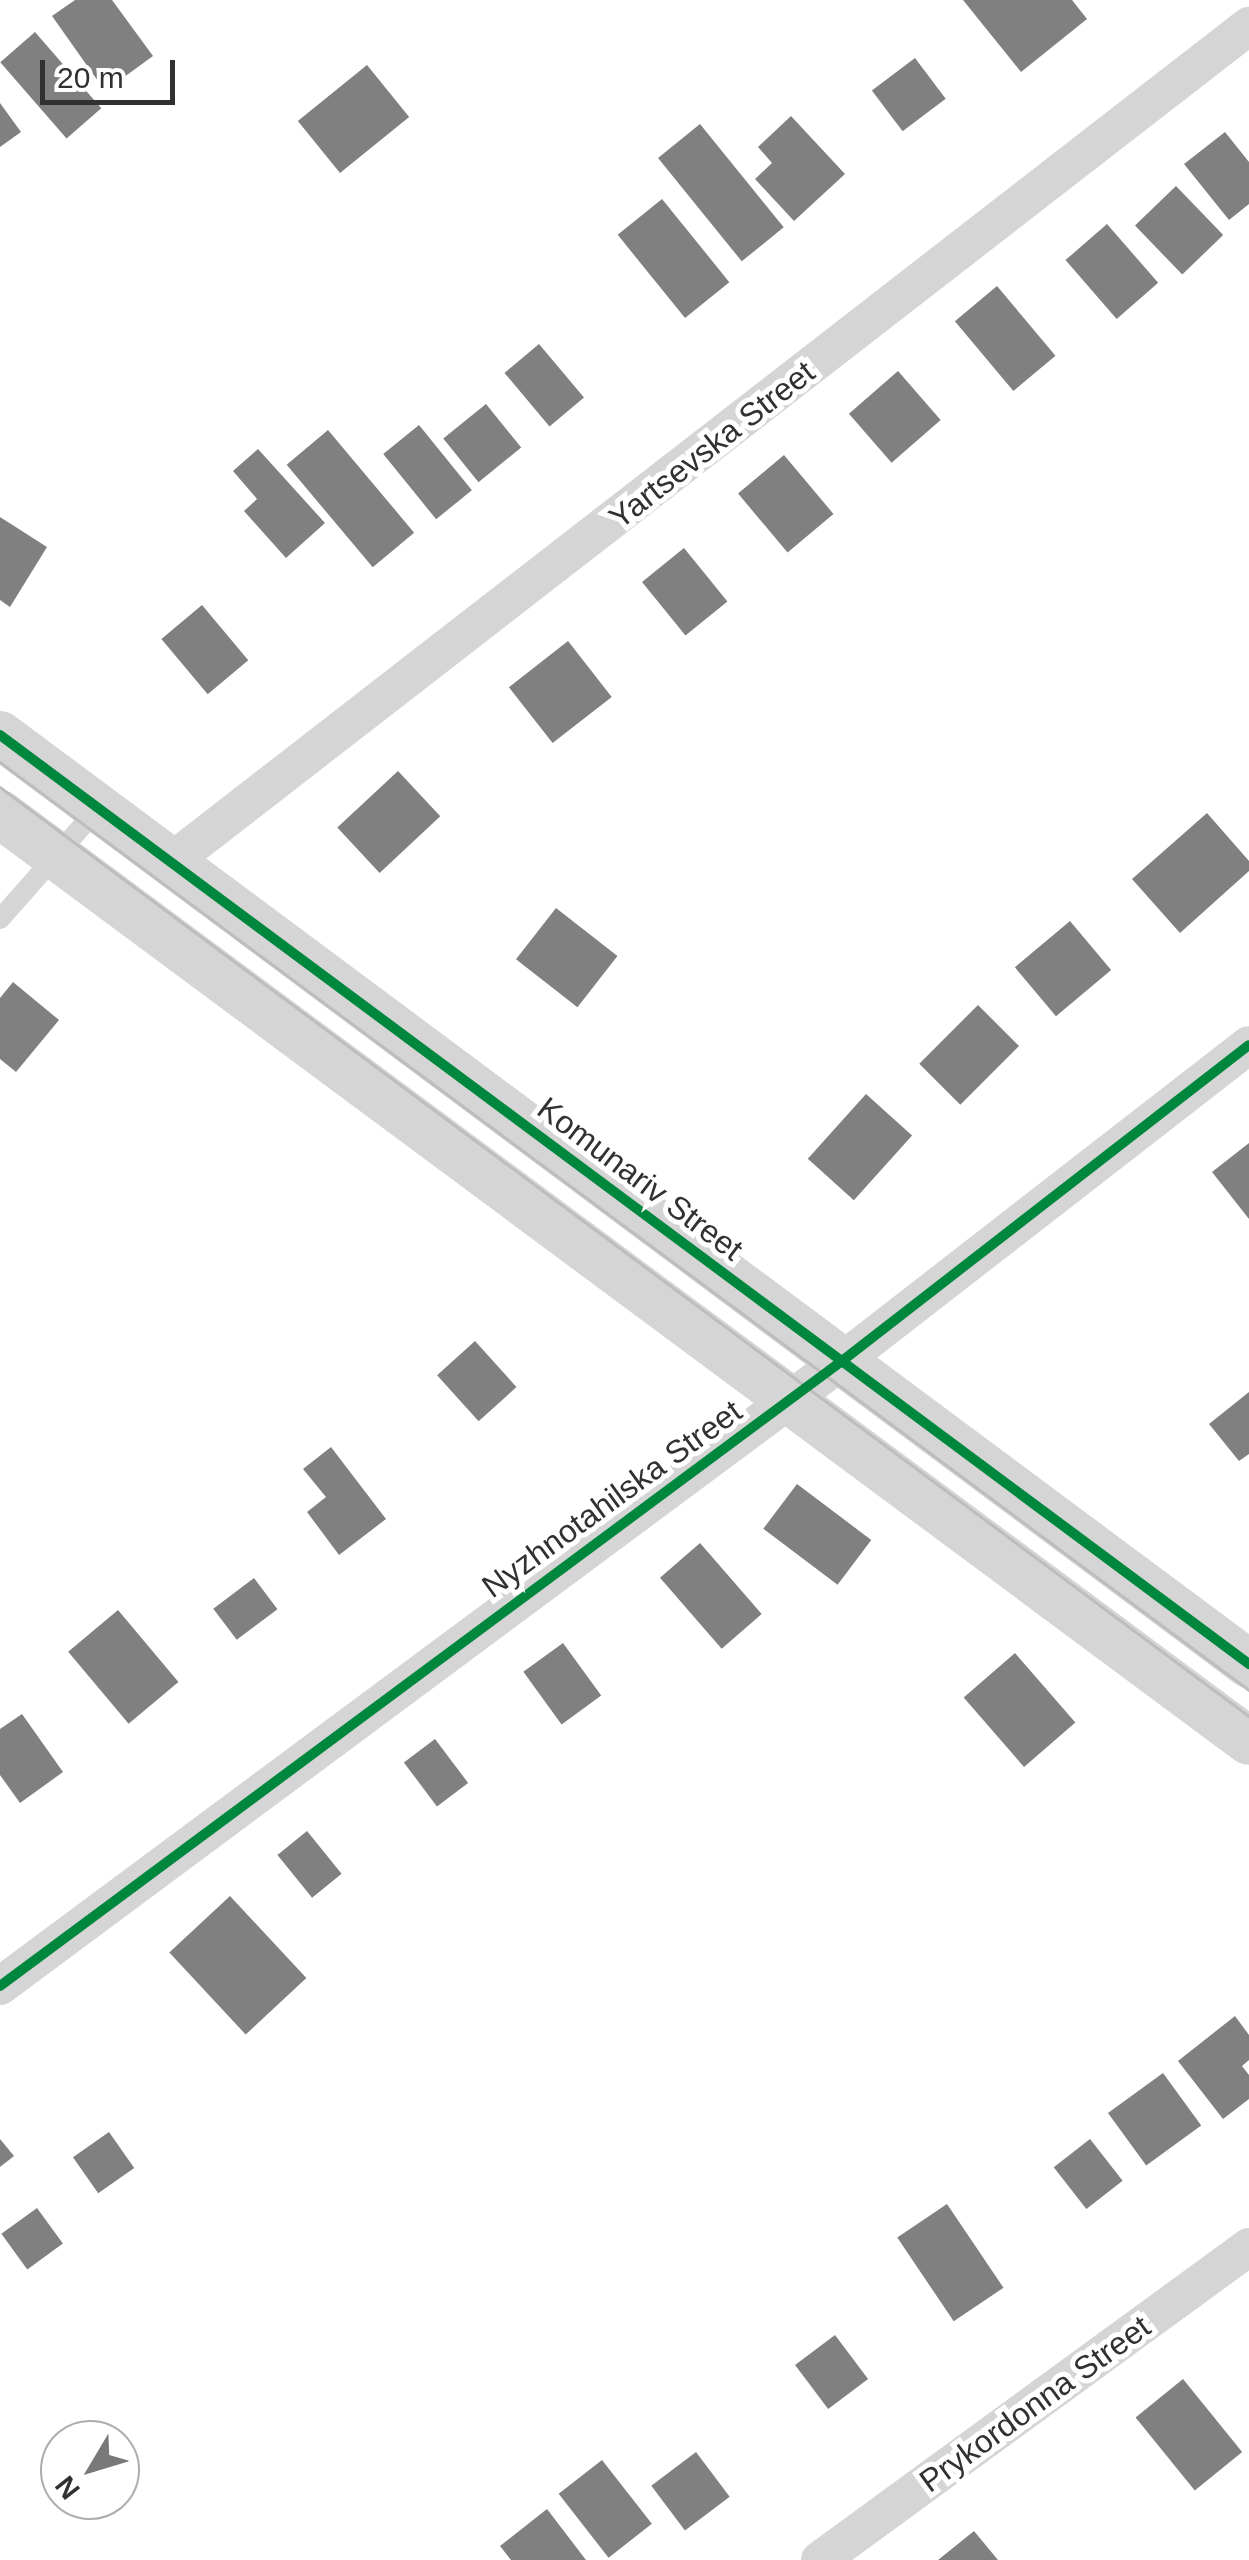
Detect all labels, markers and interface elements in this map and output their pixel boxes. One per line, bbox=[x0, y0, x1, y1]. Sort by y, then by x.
scale bar bbox=[45, 40, 180, 102]
text: 20 m bbox=[57, 61, 124, 94]
street label: Yartsevska Street bbox=[602, 353, 822, 537]
street label: Komunariv Street bbox=[530, 1089, 750, 1269]
street label: Nyzhnotahilska Street bbox=[475, 1392, 749, 1606]
street label: Prykordonna Street bbox=[912, 2307, 1158, 2501]
north arrow bbox=[40, 2420, 140, 2520]
text: N bbox=[49, 2470, 86, 2505]

